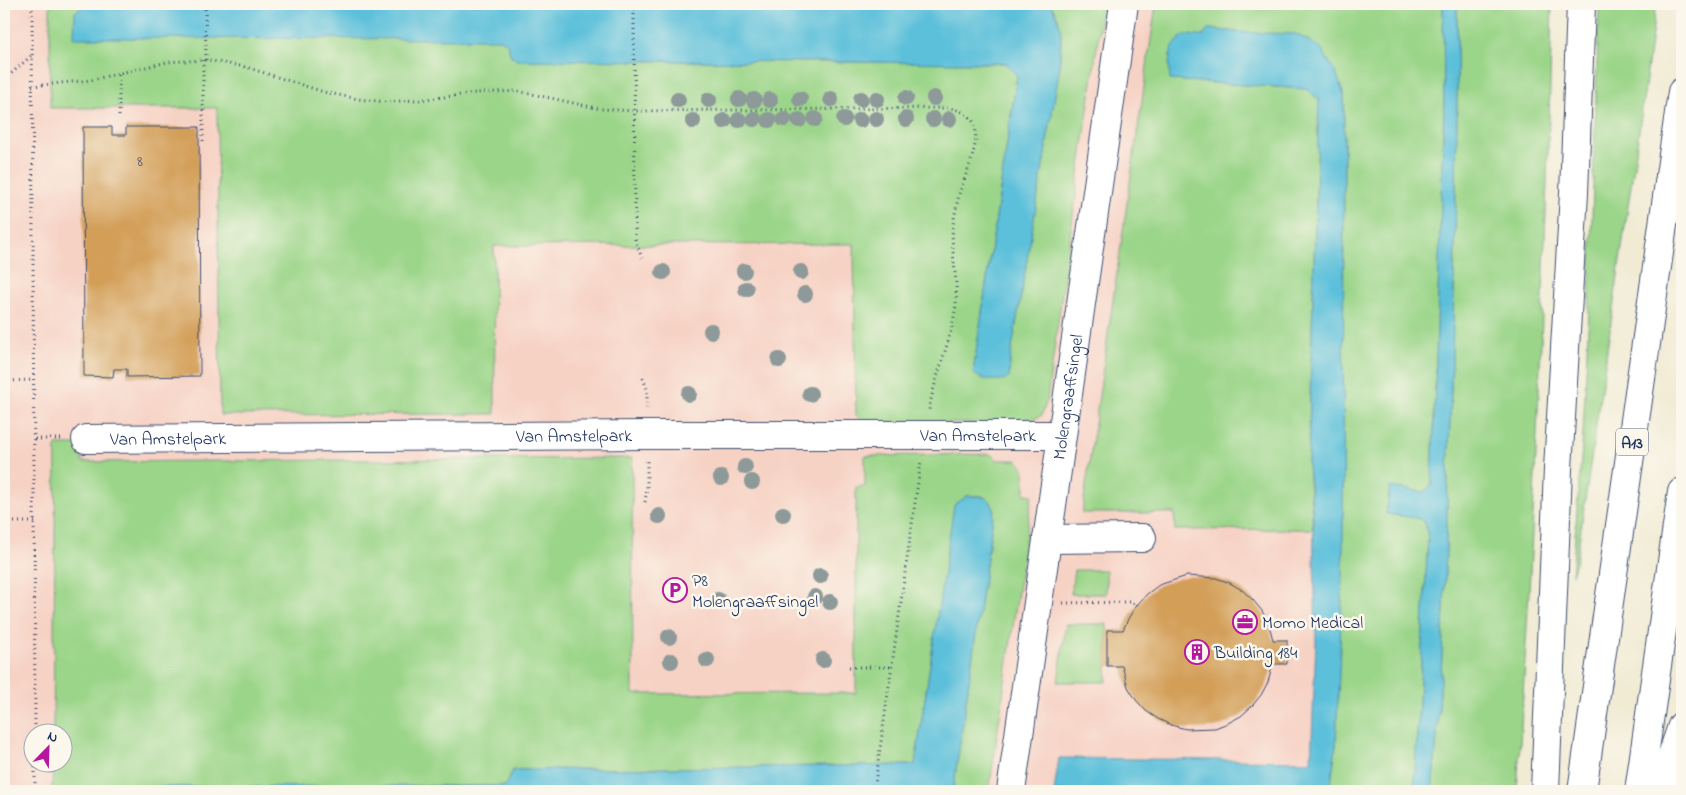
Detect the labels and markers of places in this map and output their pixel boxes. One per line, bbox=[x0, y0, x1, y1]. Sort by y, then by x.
place label: P8 Molengraaffsingel bbox=[692, 569, 818, 617]
parking icon: P8 Molengraaffsingel bbox=[662, 577, 688, 603]
office icon: Momo Medical bbox=[1232, 609, 1258, 635]
place label: Momo Medical bbox=[1262, 611, 1363, 637]
building icon: Building 184 bbox=[1184, 639, 1210, 665]
place label: Building 184 bbox=[1213, 641, 1298, 668]

